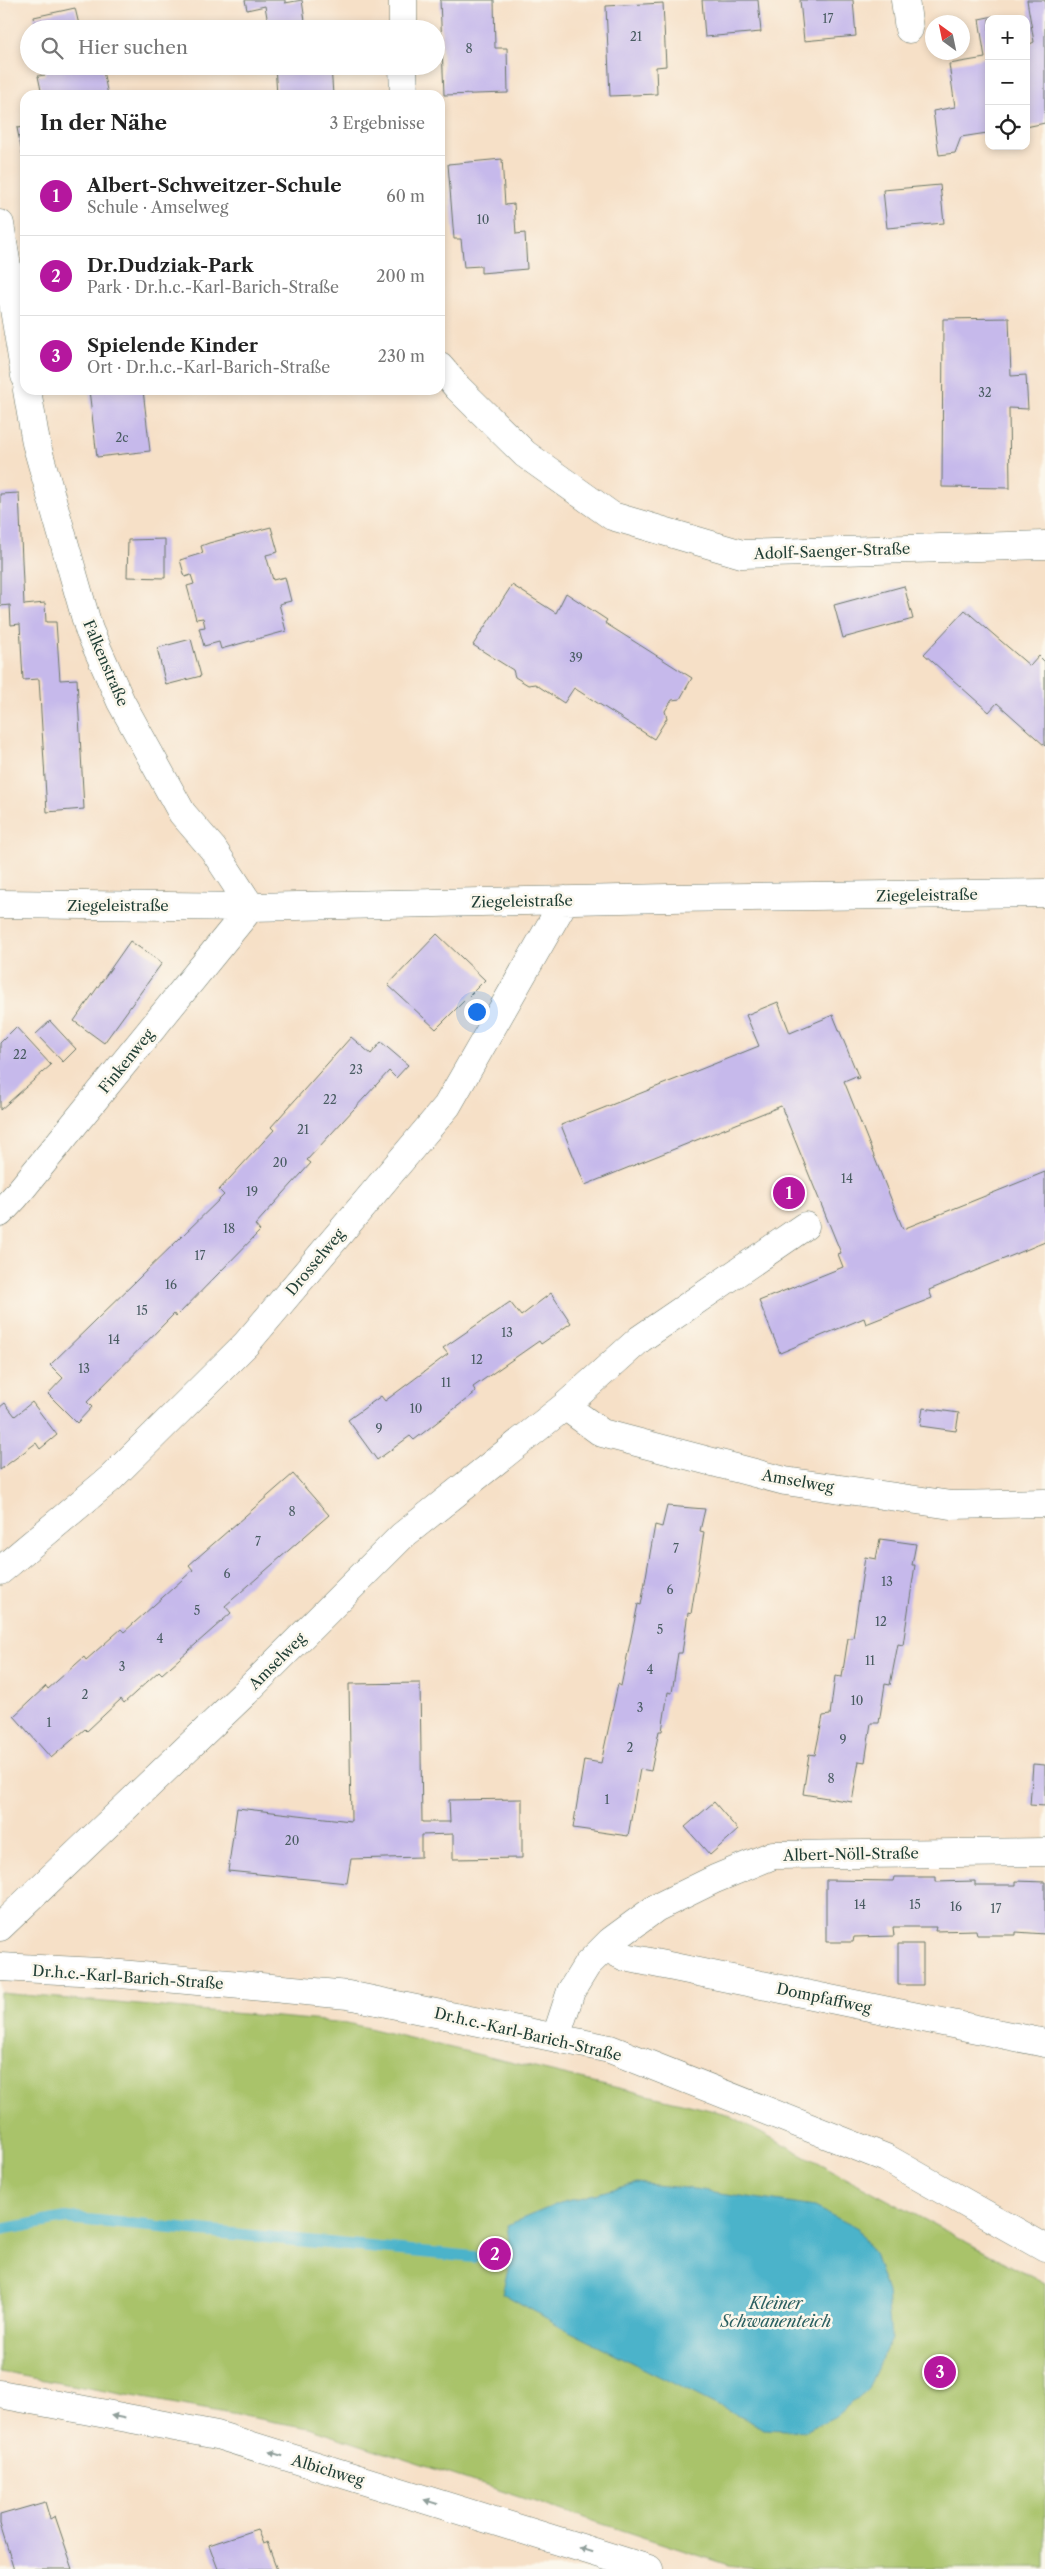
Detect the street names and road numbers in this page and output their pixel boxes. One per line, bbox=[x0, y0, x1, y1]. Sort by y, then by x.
street label: Adolf-Saenger-Straße bbox=[753, 539, 910, 563]
street label: Falkenstraße bbox=[79, 617, 133, 709]
street label: Ziegeleistraße bbox=[876, 885, 978, 905]
street label: Ziegeleistraße bbox=[471, 891, 573, 911]
street label: Ziegeleistraße bbox=[67, 896, 169, 915]
street label: Finkenweg bbox=[94, 1025, 158, 1097]
street label: Drosselweg bbox=[282, 1225, 349, 1299]
street label: Amselweg bbox=[760, 1465, 836, 1497]
street label: Amselweg bbox=[244, 1629, 309, 1694]
street label: Albert-Nöll-Straße bbox=[782, 1843, 919, 1865]
street label: Dr.h.c.-Karl-Barich-Straße bbox=[32, 1961, 224, 1993]
street label: Dompfaffweg bbox=[775, 1979, 873, 2017]
street label: Dr.h.c.-Karl-Barich-Straße bbox=[432, 2003, 624, 2065]
street label: Albichweg bbox=[289, 2450, 366, 2490]

